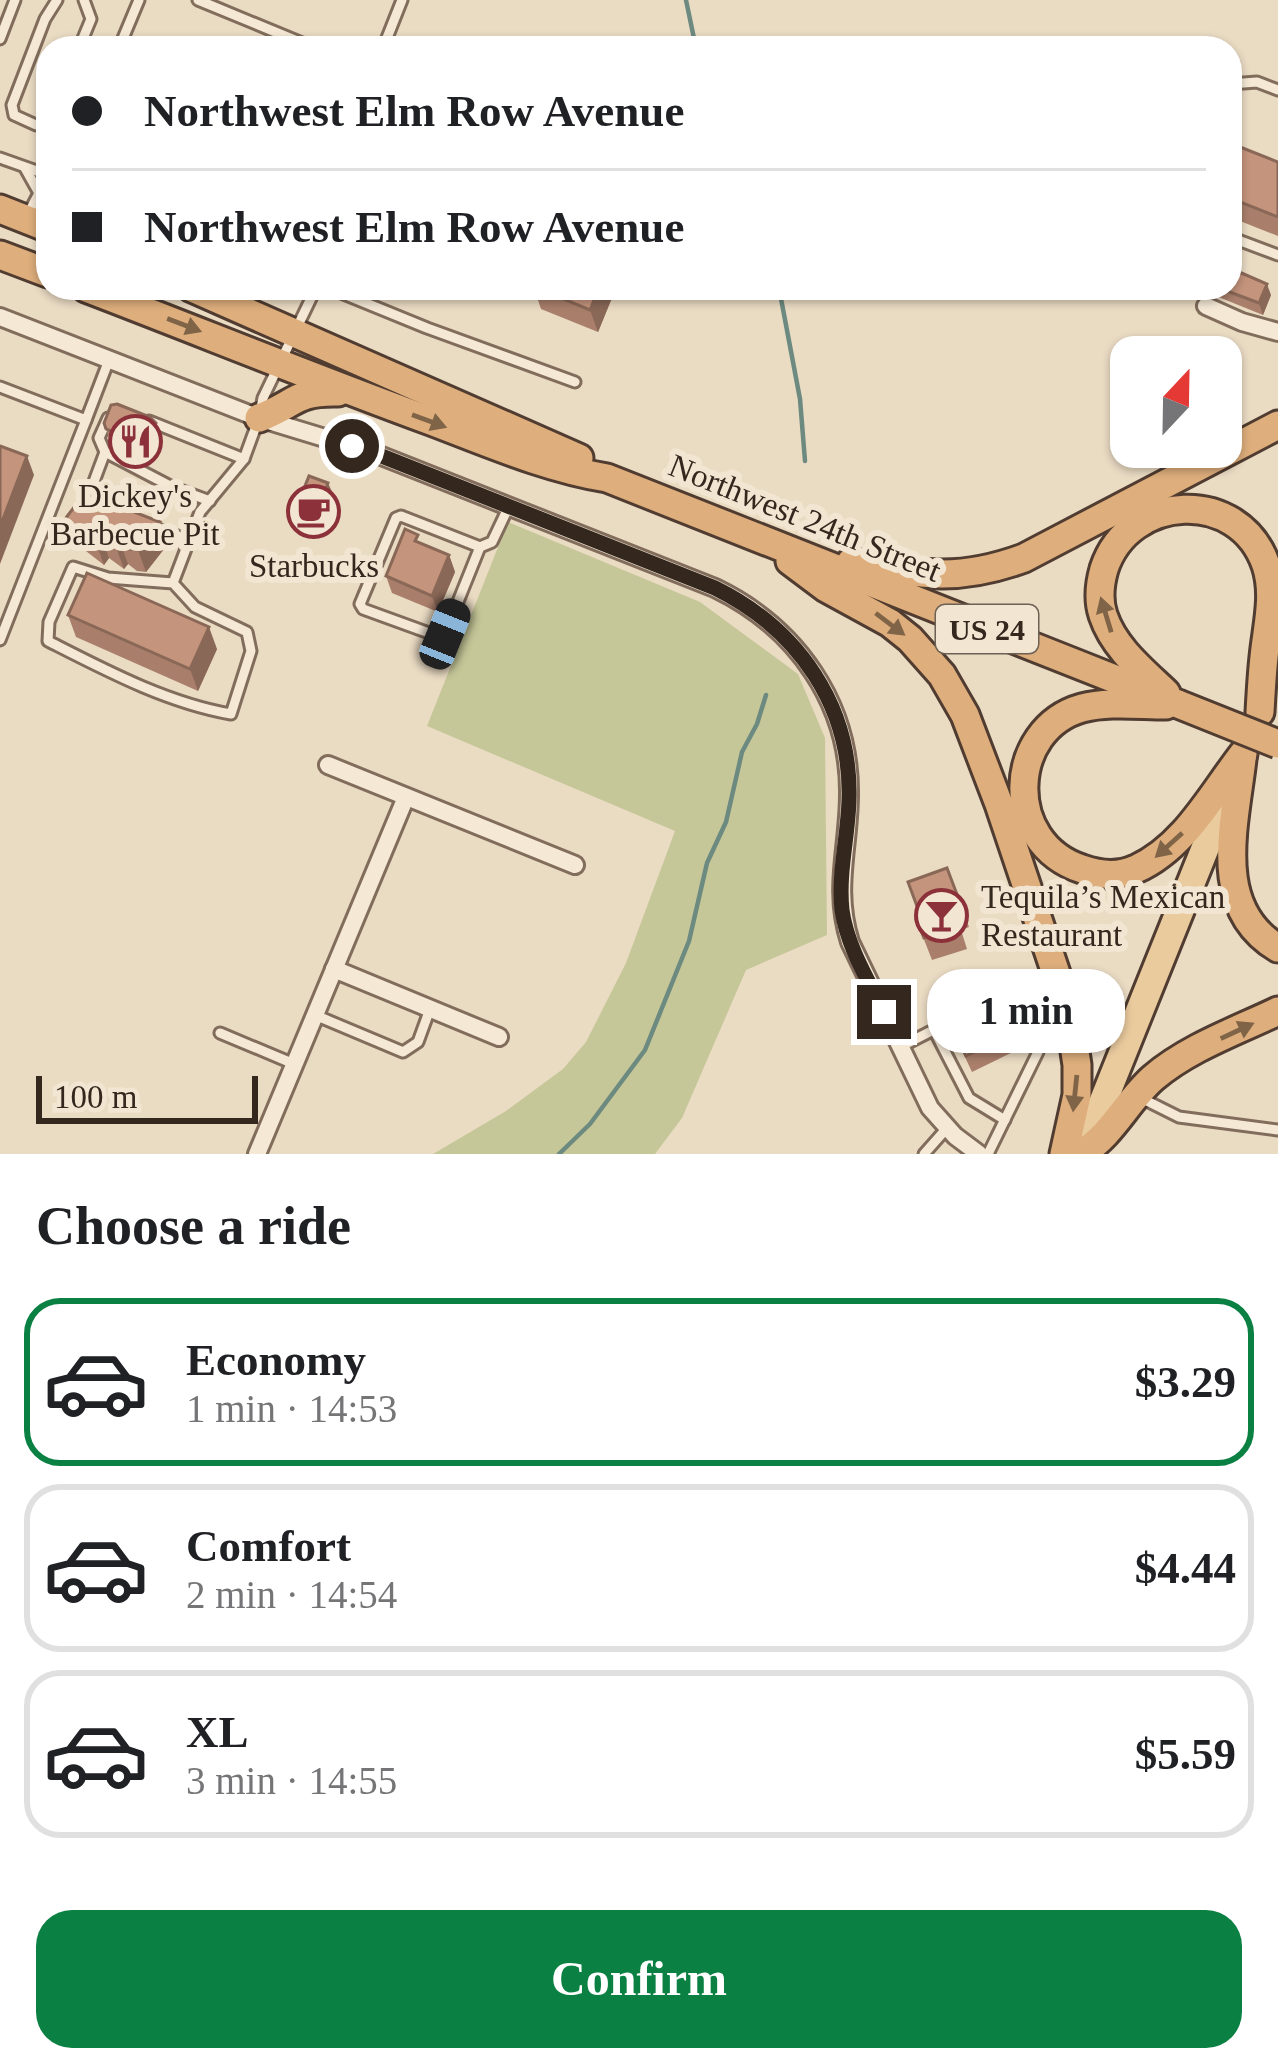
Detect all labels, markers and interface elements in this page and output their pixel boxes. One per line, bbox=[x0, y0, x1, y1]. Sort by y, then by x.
text: Northwest Elm Row Avenue bbox=[144, 86, 684, 136]
text: Northwest Elm Row Avenue bbox=[144, 202, 684, 252]
one-way arrow bbox=[166, 317, 202, 335]
north arrow bbox=[1110, 336, 1242, 468]
map controls bbox=[1110, 336, 1242, 468]
one-way arrow bbox=[411, 412, 447, 431]
restaurant icon: Dickey's Barbecue Pit bbox=[107, 414, 163, 470]
route start bbox=[325, 419, 379, 473]
street label: Northwest 24th Street bbox=[664, 447, 946, 589]
place label: Dickey's Barbecue Pit bbox=[50, 478, 220, 552]
cafe icon: Starbucks bbox=[286, 484, 342, 540]
place label: Starbucks bbox=[249, 548, 379, 584]
car bbox=[415, 594, 475, 674]
one-way arrow bbox=[1096, 596, 1115, 633]
road number: US 24 bbox=[936, 605, 1038, 653]
one-way arrow bbox=[874, 612, 906, 636]
one-way arrow bbox=[1155, 831, 1184, 858]
place label: Tequila’s Mexican Restaurant bbox=[981, 879, 1225, 953]
bar icon: Tequila’s Mexican Restaurant bbox=[914, 888, 970, 944]
callout: 1 min bbox=[926, 970, 1124, 1054]
route end bbox=[857, 985, 911, 1039]
text: 1 min bbox=[979, 989, 1073, 1032]
one-way arrow bbox=[1220, 1021, 1255, 1041]
scale bar bbox=[36, 1070, 258, 1123]
one-way arrow bbox=[1065, 1075, 1084, 1113]
text: 100 m bbox=[54, 1079, 137, 1115]
text: Choose a ride bbox=[36, 1196, 351, 1256]
icon: car bbox=[42, 1328, 150, 1436]
text: Economy bbox=[186, 1335, 366, 1385]
text: $3.29 bbox=[1135, 1357, 1236, 1407]
text: 1 min · 14:53 bbox=[186, 1387, 397, 1430]
icon: car bbox=[42, 1514, 150, 1622]
text: Comfort bbox=[186, 1521, 351, 1571]
text: $4.44 bbox=[1135, 1543, 1236, 1593]
text: 2 min · 14:54 bbox=[186, 1573, 397, 1616]
icon: car bbox=[42, 1700, 150, 1808]
text: XL bbox=[186, 1707, 249, 1757]
text: $5.59 bbox=[1135, 1729, 1236, 1779]
text: 3 min · 14:55 bbox=[186, 1759, 397, 1802]
button: Confirm bbox=[36, 1910, 1242, 2048]

